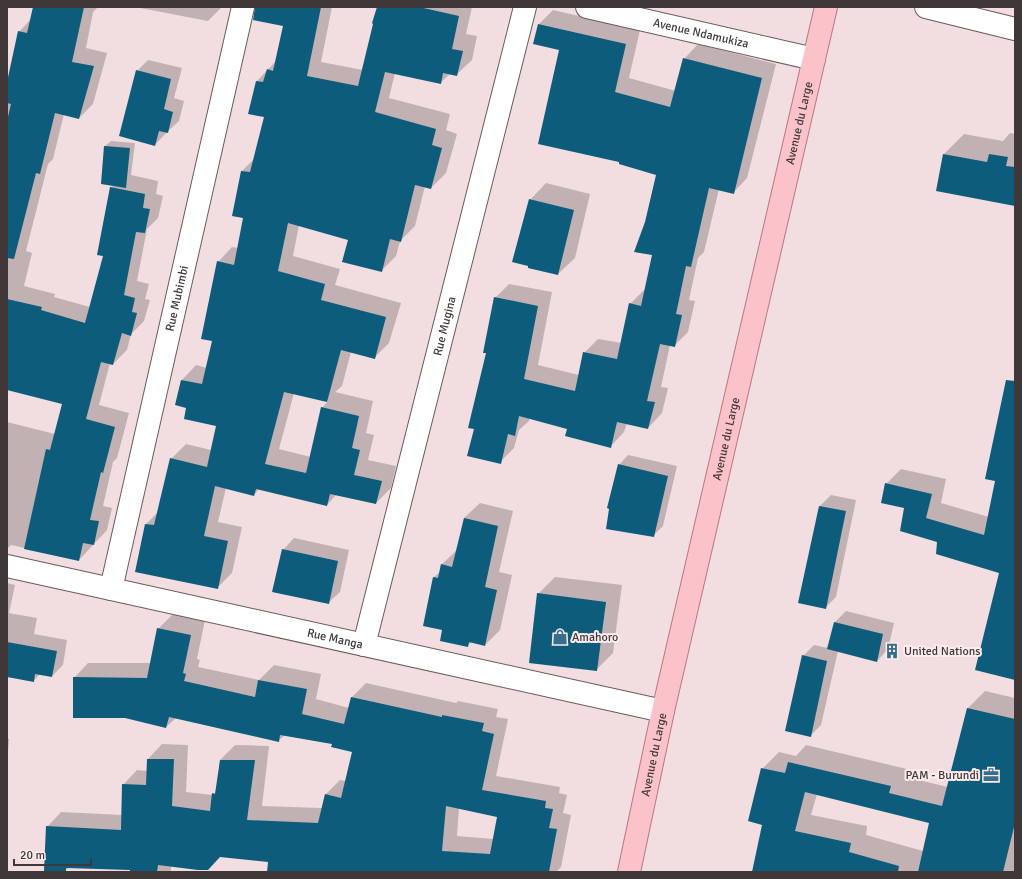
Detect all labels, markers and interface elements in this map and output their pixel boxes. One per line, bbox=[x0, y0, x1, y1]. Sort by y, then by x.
street label: Avenue Ndamukiza bbox=[652, 15, 750, 51]
street label: Avenue du Large bbox=[782, 80, 816, 166]
street label: Rue Mubimbi bbox=[162, 264, 192, 333]
street label: Rue Mugina bbox=[430, 295, 459, 357]
street label: Avenue du Large bbox=[709, 396, 743, 482]
street label: Rue Manga bbox=[306, 625, 364, 652]
shop icon: Amahoro bbox=[551, 628, 569, 646]
place label: Amahoro bbox=[572, 630, 618, 645]
building icon: United Nations bbox=[883, 642, 901, 660]
place label: United Nations bbox=[904, 644, 981, 659]
street label: Avenue du Large bbox=[638, 712, 670, 798]
office icon: PAM - Burundi bbox=[982, 766, 1000, 784]
place label: PAM - Burundi bbox=[905, 768, 979, 783]
scale bar bbox=[14, 841, 91, 867]
text: 20 m bbox=[20, 848, 45, 863]

